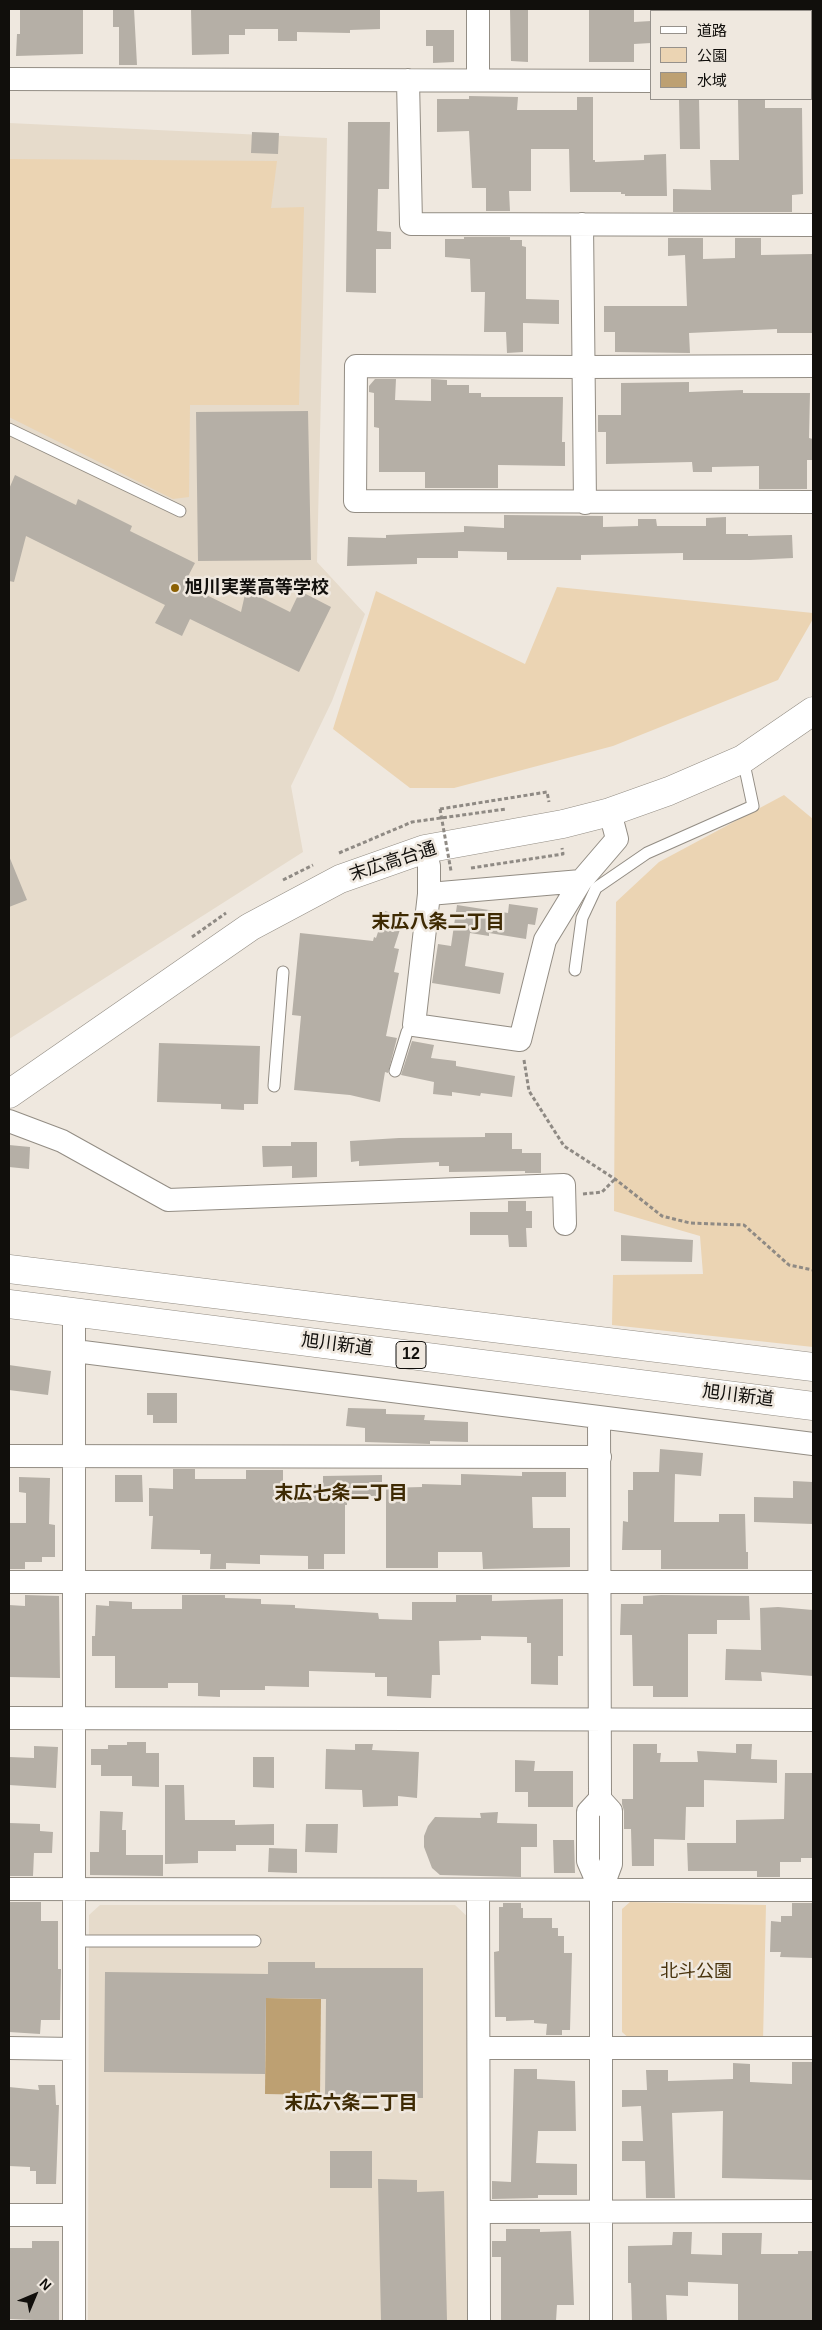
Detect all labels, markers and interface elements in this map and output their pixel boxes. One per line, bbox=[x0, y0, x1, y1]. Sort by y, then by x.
legend bbox=[650, 10, 812, 100]
text: 道路 bbox=[697, 22, 727, 39]
text: 公園 bbox=[697, 47, 727, 64]
text: 水域 bbox=[697, 72, 727, 89]
place label: 旭川実業高等学校 bbox=[185, 577, 329, 599]
marker: 旭川実業高等学校 bbox=[169, 582, 181, 594]
street label: 末広高台通 bbox=[347, 838, 439, 886]
district label: 末広八条二丁目 bbox=[372, 912, 504, 934]
street label: 旭川新道 bbox=[300, 1330, 374, 1360]
road number: 12 bbox=[396, 1342, 426, 1368]
street label: 旭川新道 bbox=[701, 1381, 775, 1411]
district label: 末広七条二丁目 bbox=[275, 1483, 407, 1505]
park label: 北斗公園 bbox=[660, 1961, 732, 1983]
district label: 末広六条二丁目 bbox=[285, 2093, 417, 2115]
north arrow bbox=[10, 2270, 60, 2320]
text: N bbox=[36, 2275, 55, 2294]

